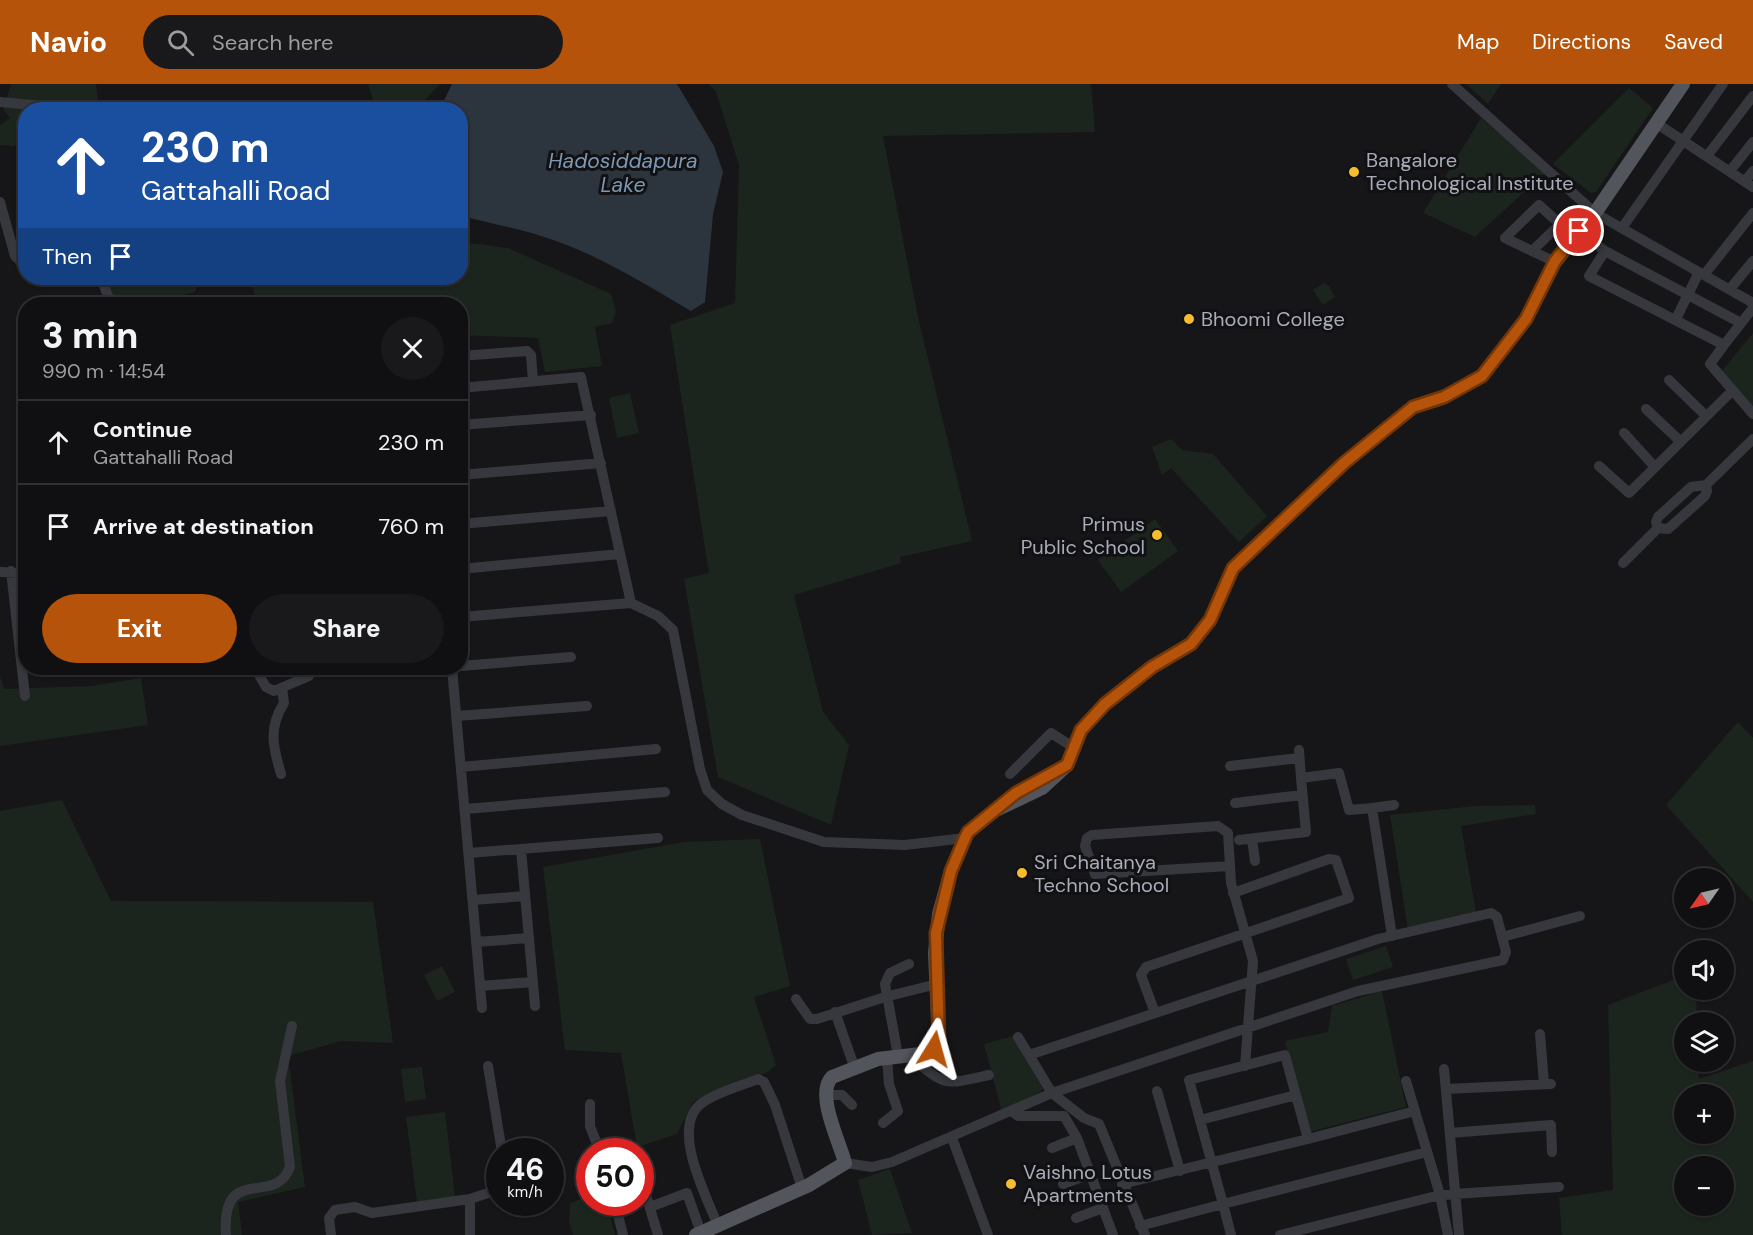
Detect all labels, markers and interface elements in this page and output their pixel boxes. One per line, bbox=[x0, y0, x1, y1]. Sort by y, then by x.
search box bbox=[143, 15, 563, 69]
text: Navio bbox=[30, 24, 107, 61]
icon: search bbox=[164, 26, 197, 59]
text: Search here bbox=[212, 28, 333, 57]
text: Map bbox=[1457, 28, 1499, 56]
text: Directions bbox=[1532, 28, 1631, 56]
text: Saved bbox=[1664, 28, 1723, 56]
text: 230 m bbox=[141, 120, 270, 175]
icon: ahead bbox=[42, 126, 120, 204]
water label: Hadosiddapura Lake bbox=[548, 147, 698, 199]
place label: Bangalore Technological Institute bbox=[1366, 147, 1574, 196]
marker: Bangalore Technological Institute bbox=[1347, 165, 1361, 179]
text: Gattahalli Road bbox=[141, 173, 330, 208]
pin bbox=[1553, 205, 1604, 256]
icon: arrive bbox=[1562, 214, 1595, 247]
icon: arrive bbox=[104, 240, 137, 273]
text: Then bbox=[42, 242, 92, 271]
place label: Bhoomi College bbox=[1201, 306, 1345, 332]
text: 3 min bbox=[42, 312, 138, 359]
marker: Bhoomi College bbox=[1182, 312, 1196, 326]
button: close bbox=[381, 317, 444, 380]
text: 990 m · 14:54 bbox=[42, 358, 165, 384]
text: Continue bbox=[93, 415, 192, 444]
icon: ahead bbox=[42, 426, 75, 459]
text: 230 m bbox=[378, 428, 444, 457]
text: Gattahalli Road bbox=[93, 444, 233, 470]
icon: arrive bbox=[42, 510, 75, 543]
place label: Primus Public School bbox=[1021, 511, 1145, 560]
text: Arrive at destination bbox=[93, 512, 314, 541]
text: 760 m bbox=[379, 512, 444, 541]
marker: Primus Public School bbox=[1150, 528, 1164, 542]
button: Exit bbox=[42, 594, 237, 663]
button: Share bbox=[249, 594, 444, 663]
place label: Sri Chaitanya Techno School bbox=[1034, 849, 1169, 898]
marker: Sri Chaitanya Techno School bbox=[1015, 866, 1029, 880]
north arrow bbox=[1674, 868, 1734, 928]
map controls bbox=[1674, 868, 1734, 1216]
button: sound bbox=[1674, 940, 1734, 1000]
button: layers bbox=[1674, 1012, 1734, 1072]
position arrow bbox=[902, 1017, 966, 1081]
button: + bbox=[1674, 1084, 1734, 1144]
speed limit sign: 50 bbox=[576, 1138, 654, 1216]
text: 46 bbox=[506, 1150, 544, 1189]
button: − bbox=[1674, 1156, 1734, 1216]
place label: Vaishno Lotus Apartments bbox=[1023, 1159, 1152, 1208]
marker: Vaishno Lotus Apartments bbox=[1004, 1177, 1018, 1191]
text: km/h bbox=[507, 1182, 543, 1202]

